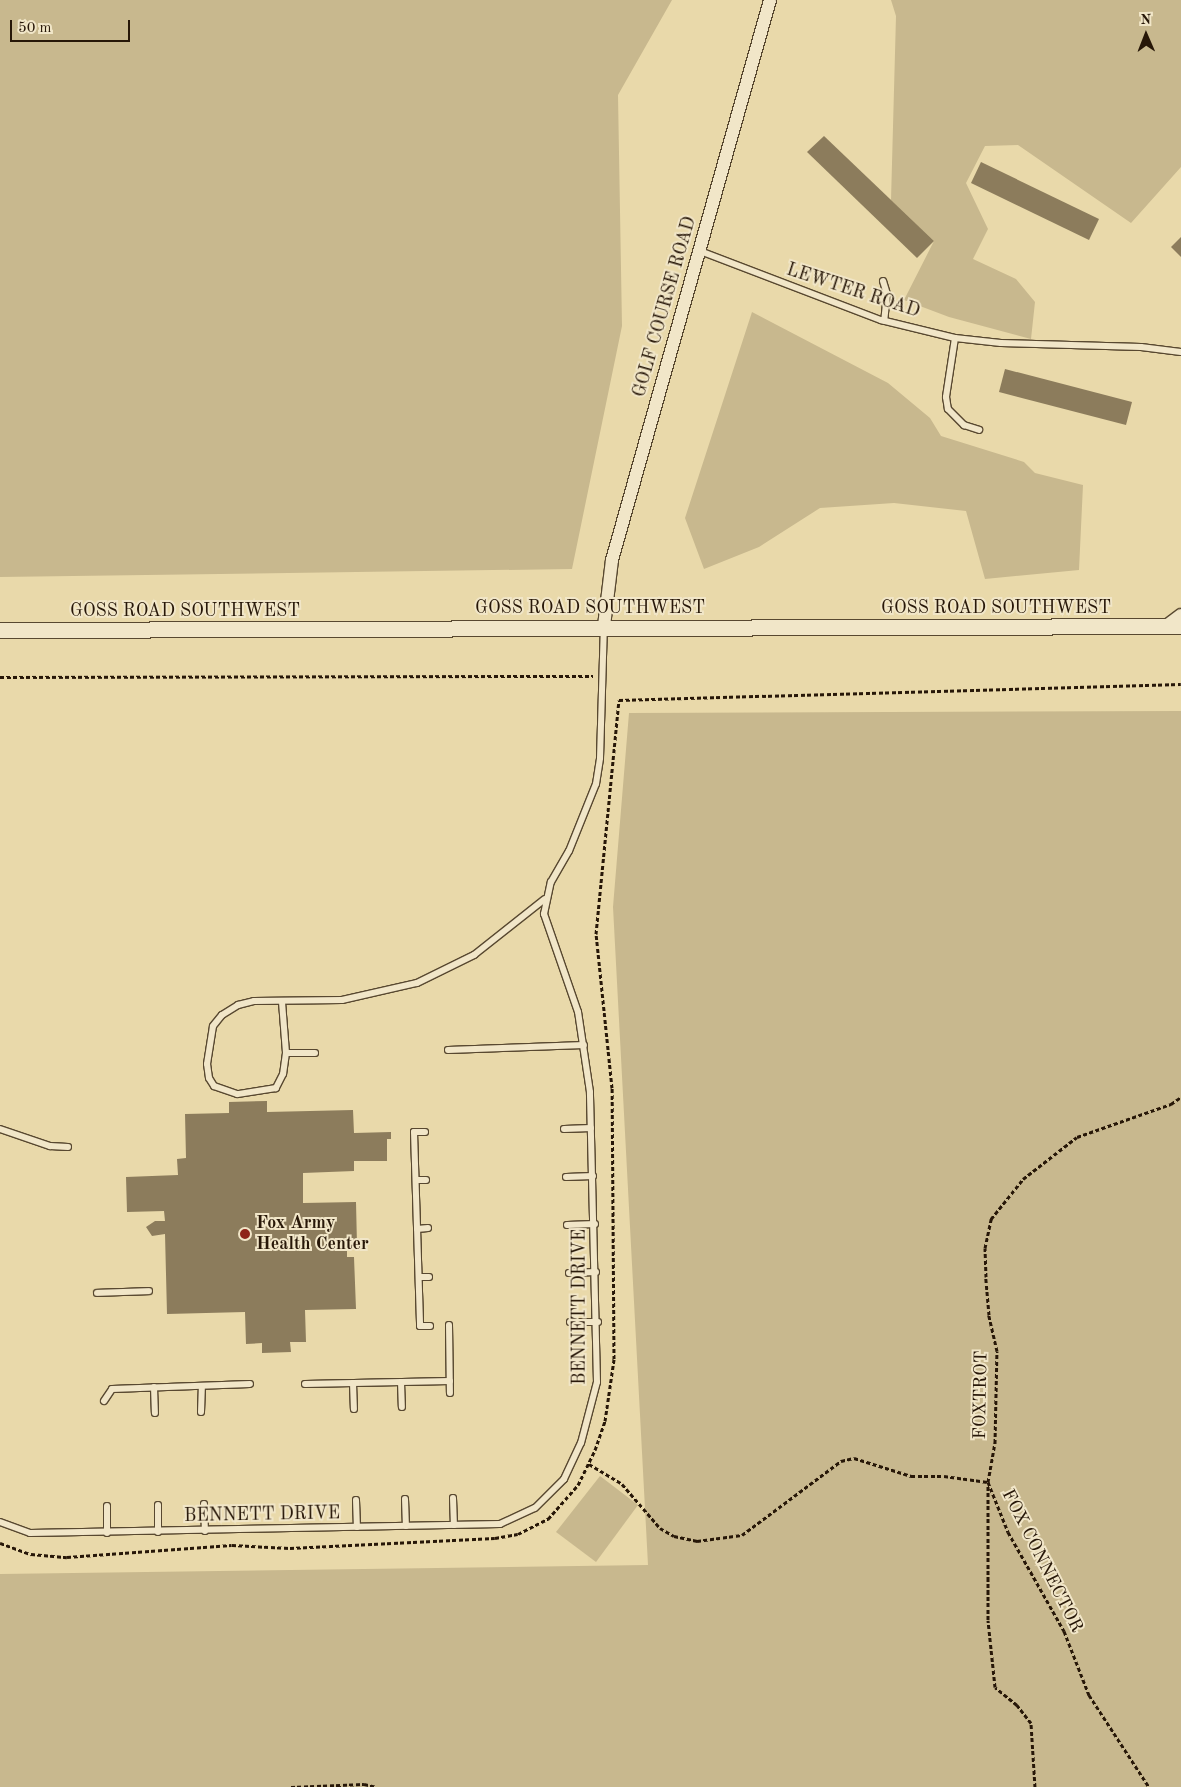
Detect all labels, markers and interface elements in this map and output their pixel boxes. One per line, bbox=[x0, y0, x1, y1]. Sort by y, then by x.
scale bar bbox=[12, 10, 132, 42]
north arrow bbox=[1121, 10, 1171, 60]
text: N bbox=[1140, 13, 1151, 27]
text: 50 m bbox=[18, 21, 52, 36]
street label: GOLF COURSE ROAD bbox=[629, 214, 701, 400]
street label: LEWTER ROAD bbox=[784, 259, 922, 323]
street label: GOSS ROAD SOUTHWEST bbox=[475, 597, 705, 619]
street label: GOSS ROAD SOUTHWEST bbox=[881, 597, 1111, 619]
street label: GOSS ROAD SOUTHWEST bbox=[70, 600, 300, 622]
place label: Fox Army Health Center bbox=[256, 1213, 369, 1256]
marker: Fox Army Health Center bbox=[238, 1227, 252, 1241]
street label: BENNETT DRIVE bbox=[569, 1229, 591, 1385]
street label: FOXTROT bbox=[969, 1350, 993, 1440]
street label: FOX CONNECTOR bbox=[997, 1486, 1087, 1636]
street label: BENNETT DRIVE bbox=[184, 1503, 340, 1527]

